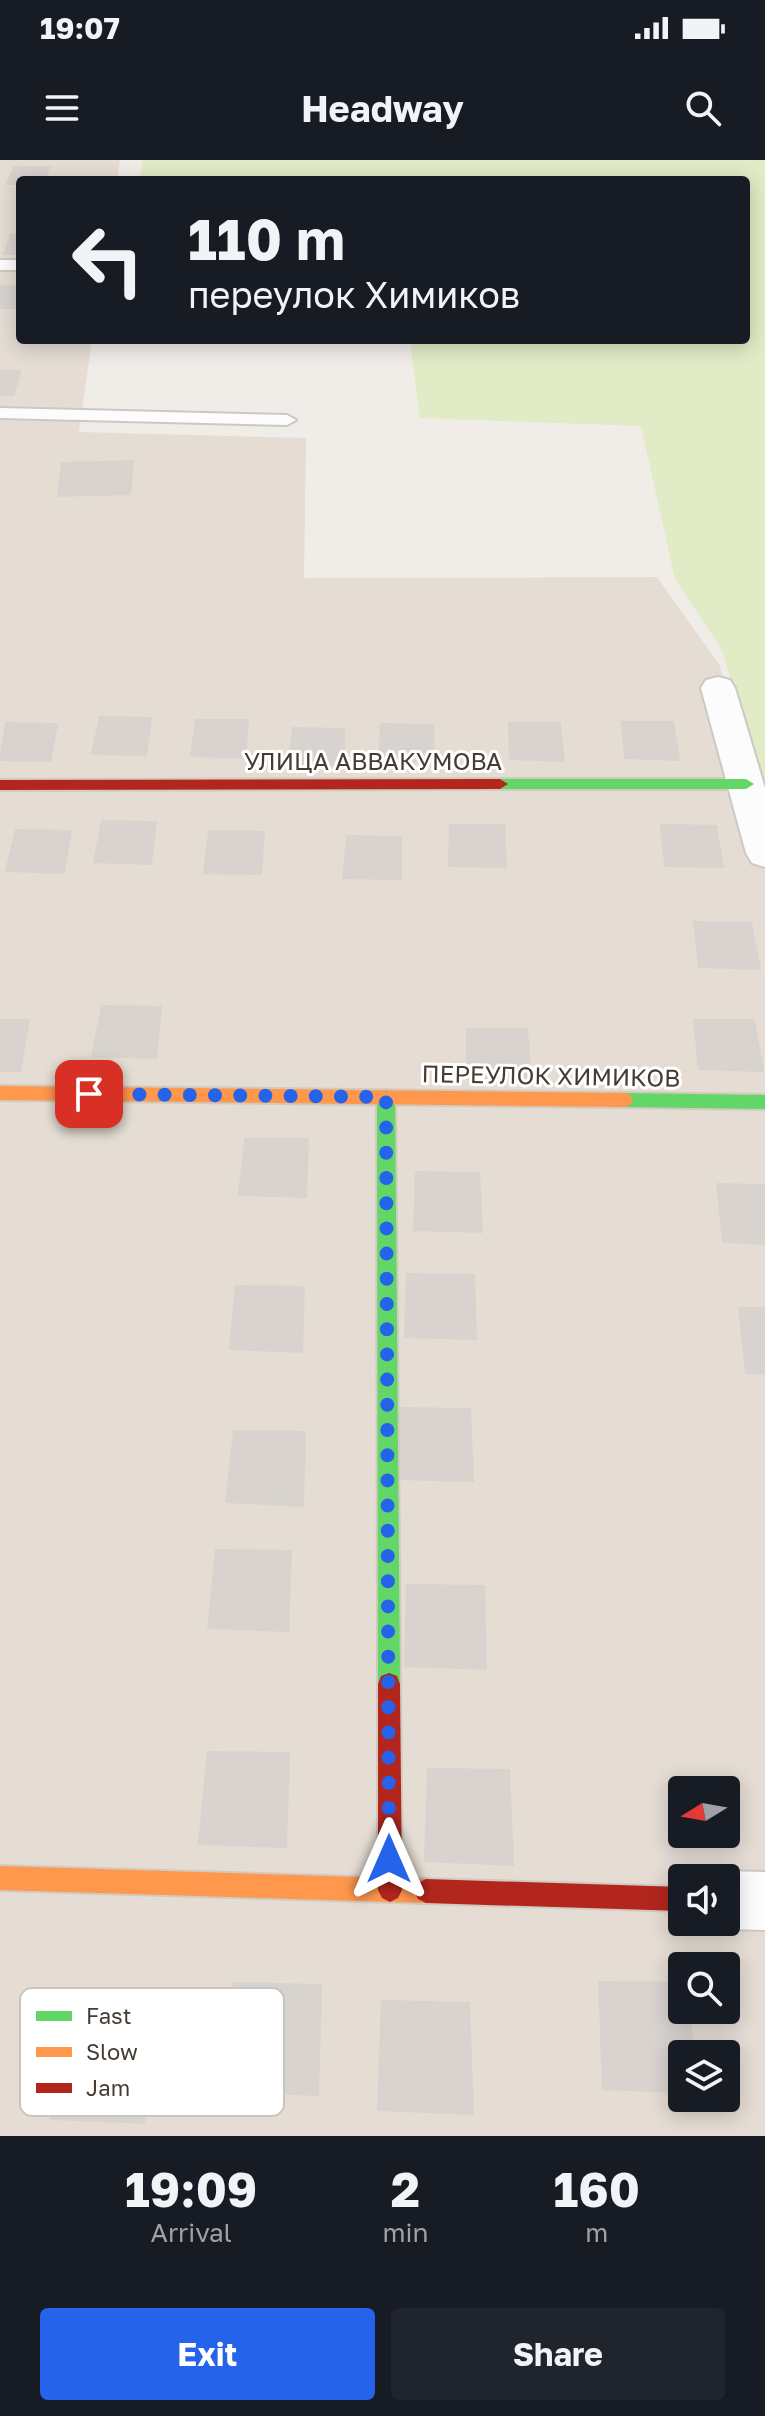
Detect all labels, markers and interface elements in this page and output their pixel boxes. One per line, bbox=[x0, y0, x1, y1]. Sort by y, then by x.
text: 19:07 bbox=[40, 10, 120, 46]
icon: menu bbox=[40, 86, 84, 130]
icon: search bbox=[681, 86, 725, 130]
text: Headway bbox=[301, 87, 464, 130]
text: 110 m bbox=[188, 205, 345, 272]
icon: left bbox=[56, 208, 160, 312]
text: переулок Химиков bbox=[188, 273, 520, 316]
street label: УЛИЦА АВВАКУМОВА bbox=[244, 746, 502, 775]
street label: ПЕРЕУЛОК ХИМИКОВ bbox=[421, 1058, 681, 1092]
pin bbox=[55, 1060, 123, 1128]
icon: arrive bbox=[67, 1072, 111, 1116]
north arrow bbox=[668, 1776, 740, 1848]
map controls bbox=[668, 1776, 740, 2112]
position arrow bbox=[347, 1817, 431, 1901]
button: sound bbox=[668, 1864, 740, 1936]
button: search bbox=[668, 1952, 740, 2024]
legend bbox=[20, 1988, 284, 2116]
text: Fast bbox=[86, 2002, 132, 2029]
text: Slow bbox=[86, 2038, 138, 2065]
button: layers bbox=[668, 2040, 740, 2112]
text: Jam bbox=[86, 2074, 130, 2101]
text: 19:09 bbox=[125, 2160, 257, 2218]
text: 2 bbox=[391, 2160, 420, 2218]
text: 160 bbox=[554, 2160, 640, 2218]
text: Arrival bbox=[150, 2217, 232, 2248]
text: min bbox=[382, 2217, 428, 2248]
text: m bbox=[585, 2217, 608, 2248]
button: Exit bbox=[40, 2308, 375, 2400]
button: Share bbox=[391, 2308, 725, 2400]

